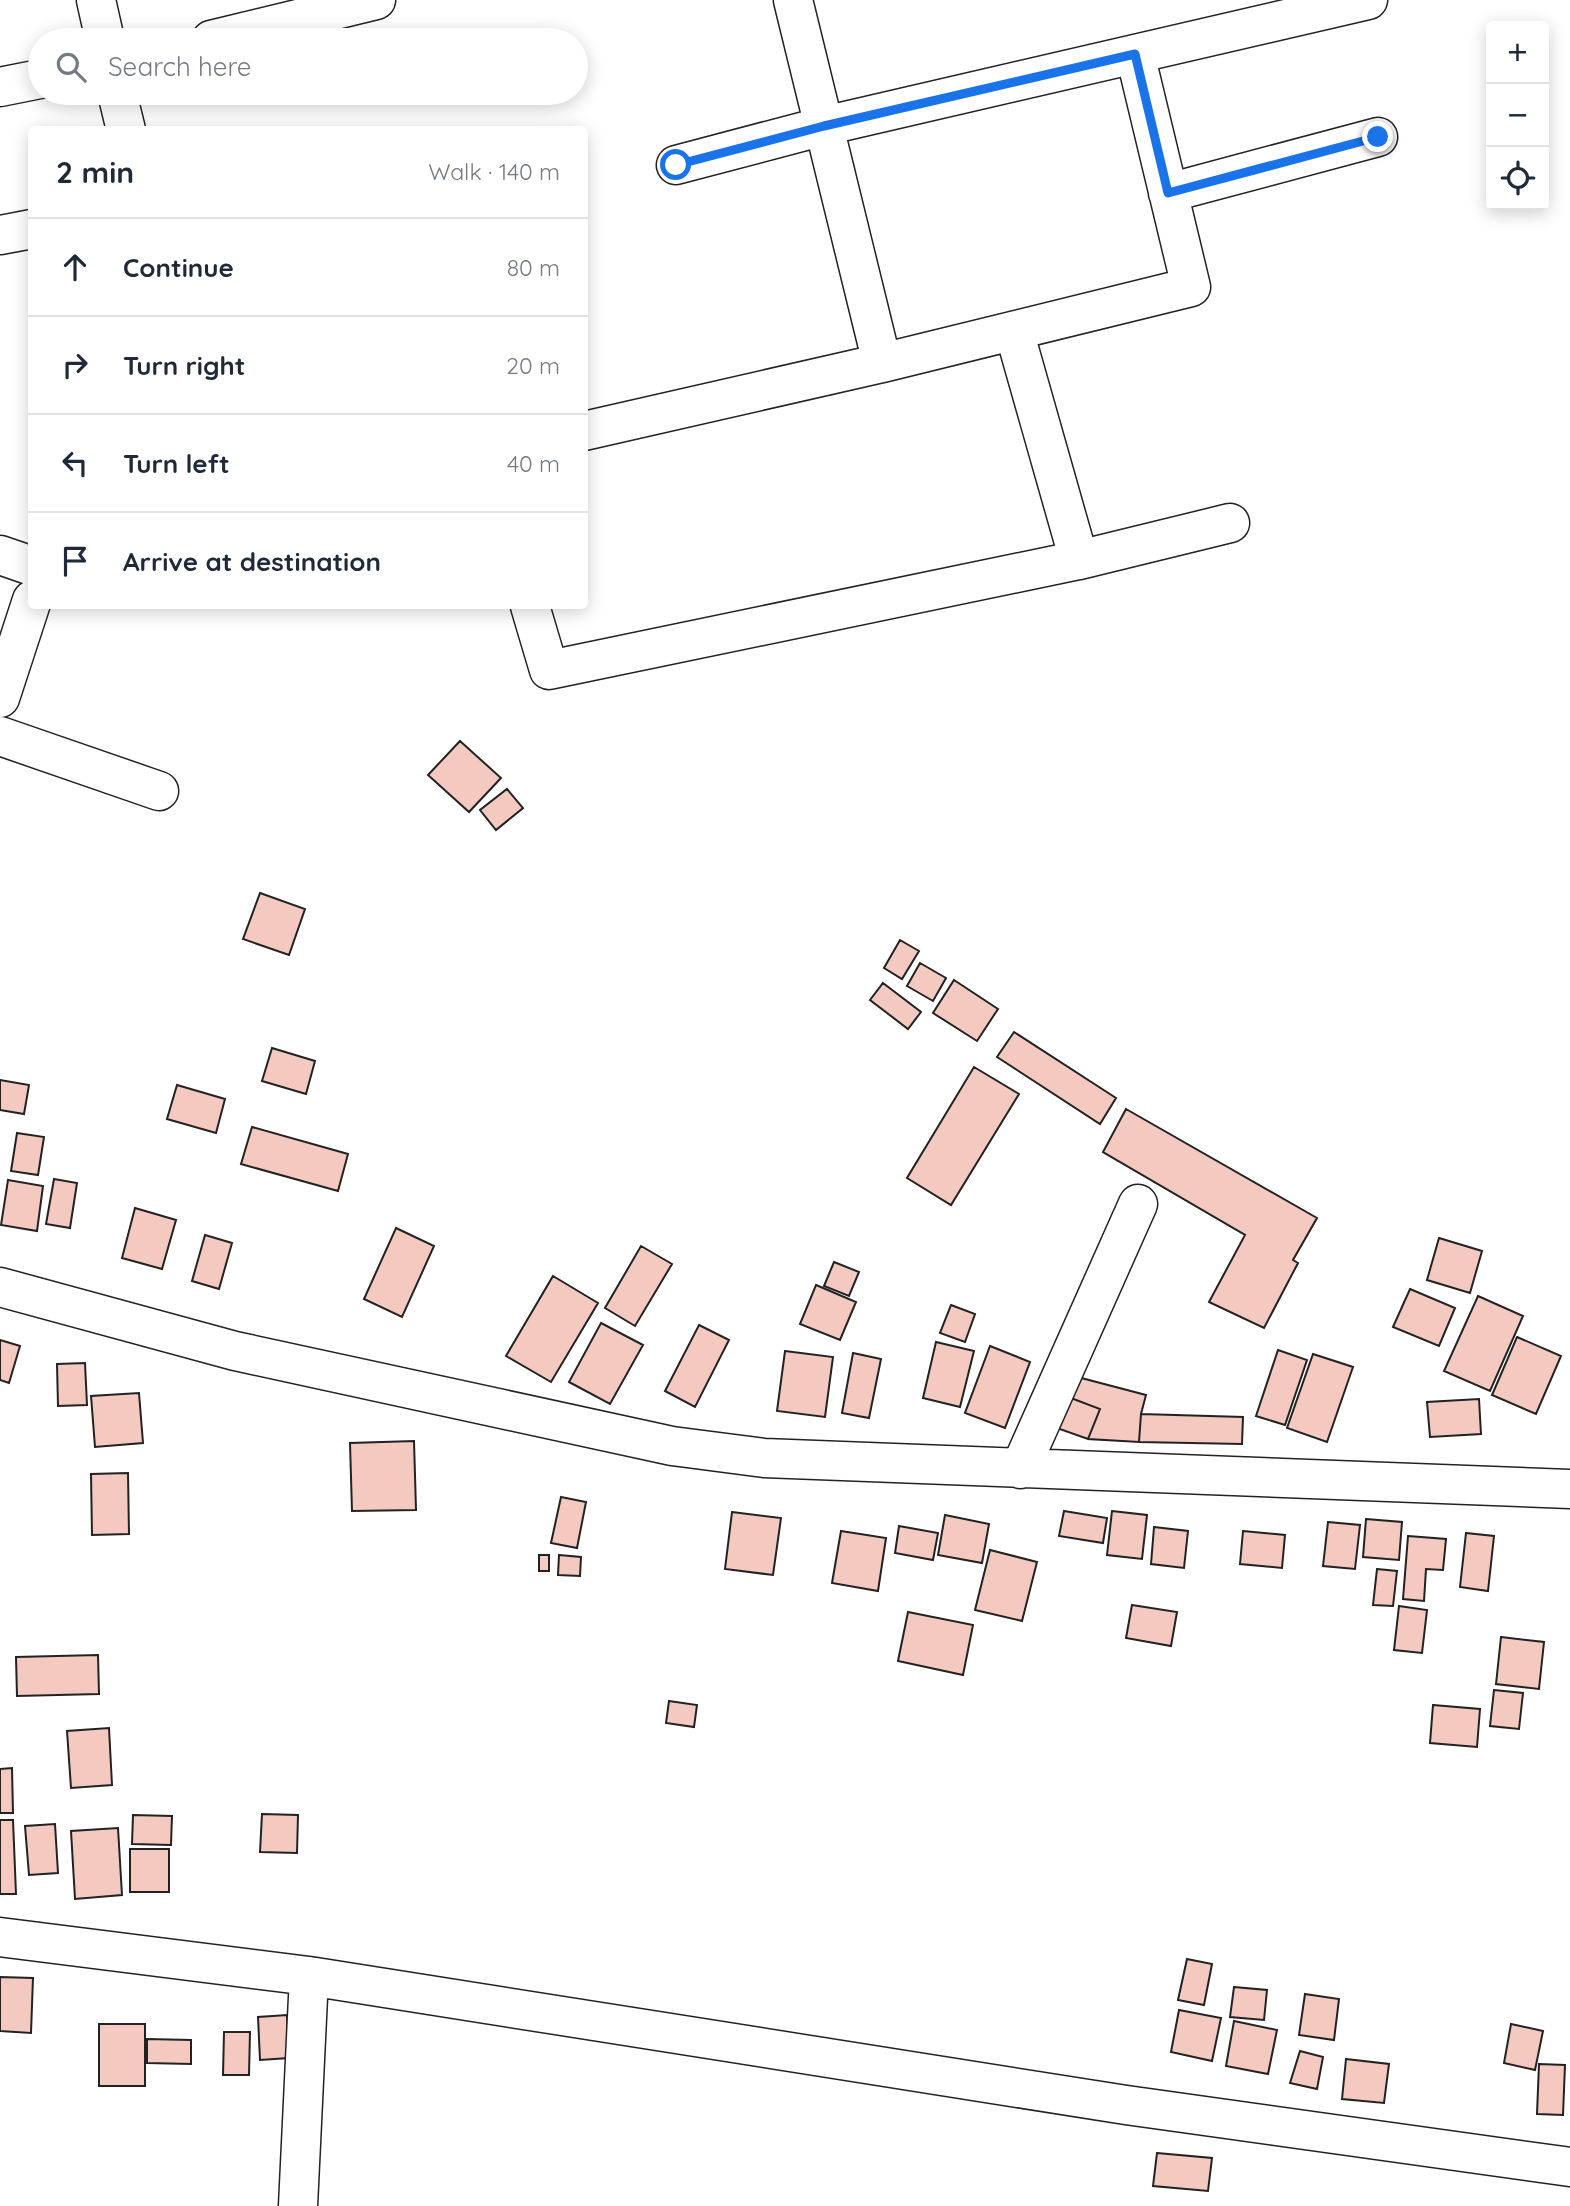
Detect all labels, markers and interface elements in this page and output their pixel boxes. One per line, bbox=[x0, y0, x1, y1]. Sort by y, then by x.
map controls bbox=[1486, 21, 1549, 210]
button: + bbox=[1486, 21, 1549, 84]
search box bbox=[28, 28, 588, 105]
icon: search bbox=[52, 48, 90, 86]
text: Search here bbox=[108, 50, 252, 83]
button: − bbox=[1486, 84, 1549, 147]
route end bbox=[1362, 121, 1393, 152]
button: locate bbox=[1486, 147, 1549, 210]
route start bbox=[660, 149, 691, 180]
text: 2 min bbox=[56, 153, 134, 191]
text: Walk · 140 m bbox=[428, 157, 560, 186]
icon: ahead bbox=[56, 248, 94, 286]
text: Continue bbox=[123, 251, 234, 284]
text: 80 m bbox=[507, 253, 560, 282]
icon: right bbox=[56, 346, 94, 384]
text: Turn right bbox=[123, 349, 245, 382]
text: 20 m bbox=[506, 351, 560, 380]
icon: left bbox=[56, 444, 94, 482]
text: Turn left bbox=[123, 447, 230, 480]
text: 40 m bbox=[507, 449, 560, 478]
icon: arrive bbox=[56, 542, 94, 580]
text: Arrive at destination bbox=[123, 545, 381, 578]

